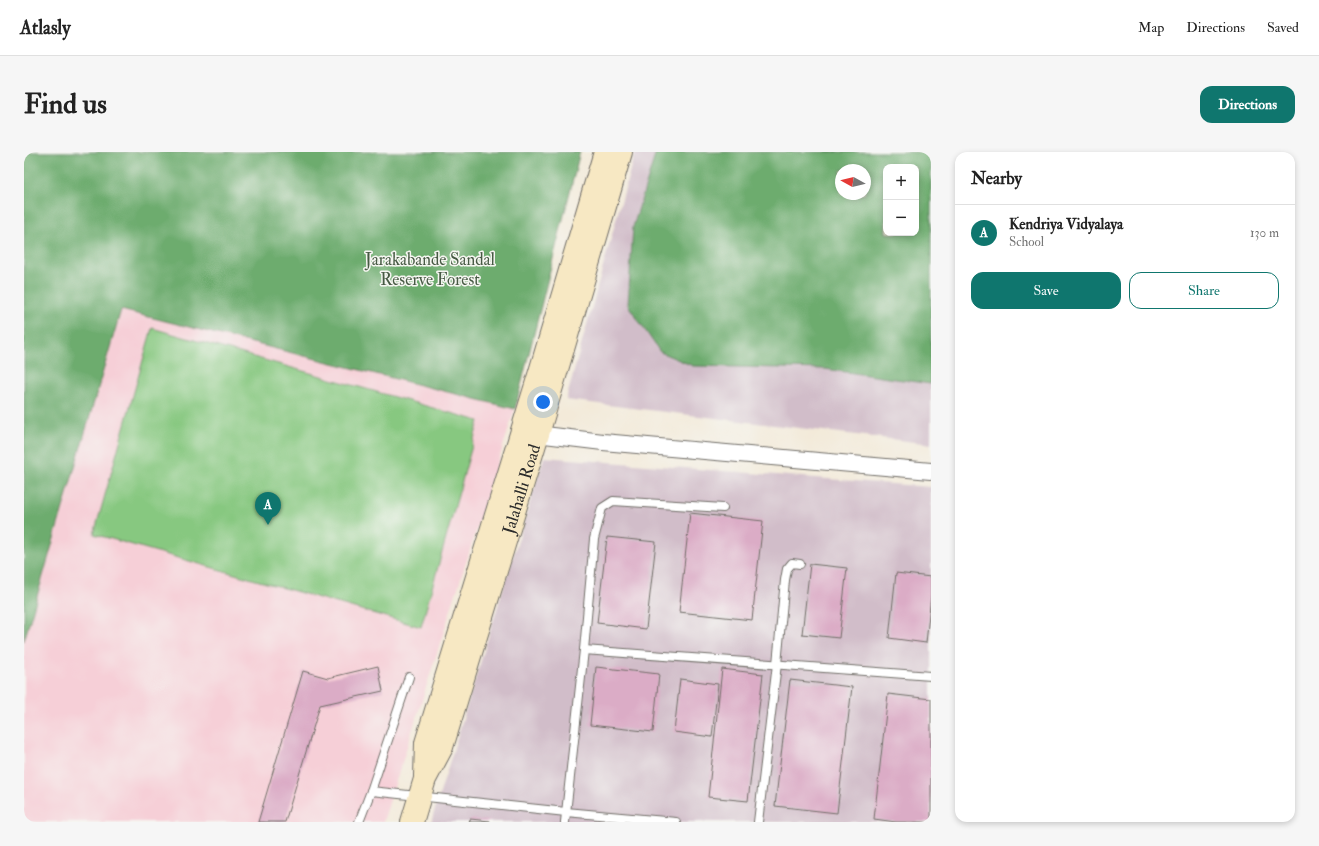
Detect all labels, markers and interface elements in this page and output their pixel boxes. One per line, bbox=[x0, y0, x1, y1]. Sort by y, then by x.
text: Atlasly bbox=[20, 16, 71, 40]
text: Map bbox=[1138, 19, 1164, 36]
text: Directions bbox=[1186, 19, 1245, 36]
text: Saved bbox=[1267, 19, 1299, 36]
button: Directions bbox=[1200, 86, 1295, 123]
text: Find us bbox=[24, 87, 107, 122]
north arrow bbox=[835, 164, 871, 200]
map controls bbox=[883, 164, 919, 236]
button: + bbox=[883, 164, 919, 200]
text: Nearby bbox=[971, 168, 1022, 189]
button: − bbox=[883, 200, 919, 236]
text: Kendriya Vidyalaya bbox=[1009, 215, 1123, 234]
text: A bbox=[980, 225, 988, 241]
text: 130 m bbox=[1250, 225, 1279, 241]
text: School bbox=[1009, 234, 1044, 250]
park label: Jarakabande Sandal Reserve Forest bbox=[364, 249, 496, 290]
button: Save bbox=[971, 272, 1121, 309]
button: Share bbox=[1129, 272, 1279, 309]
your location bbox=[533, 392, 553, 412]
street label: Jalahalli Road bbox=[498, 441, 545, 538]
pin: A bbox=[255, 492, 281, 525]

